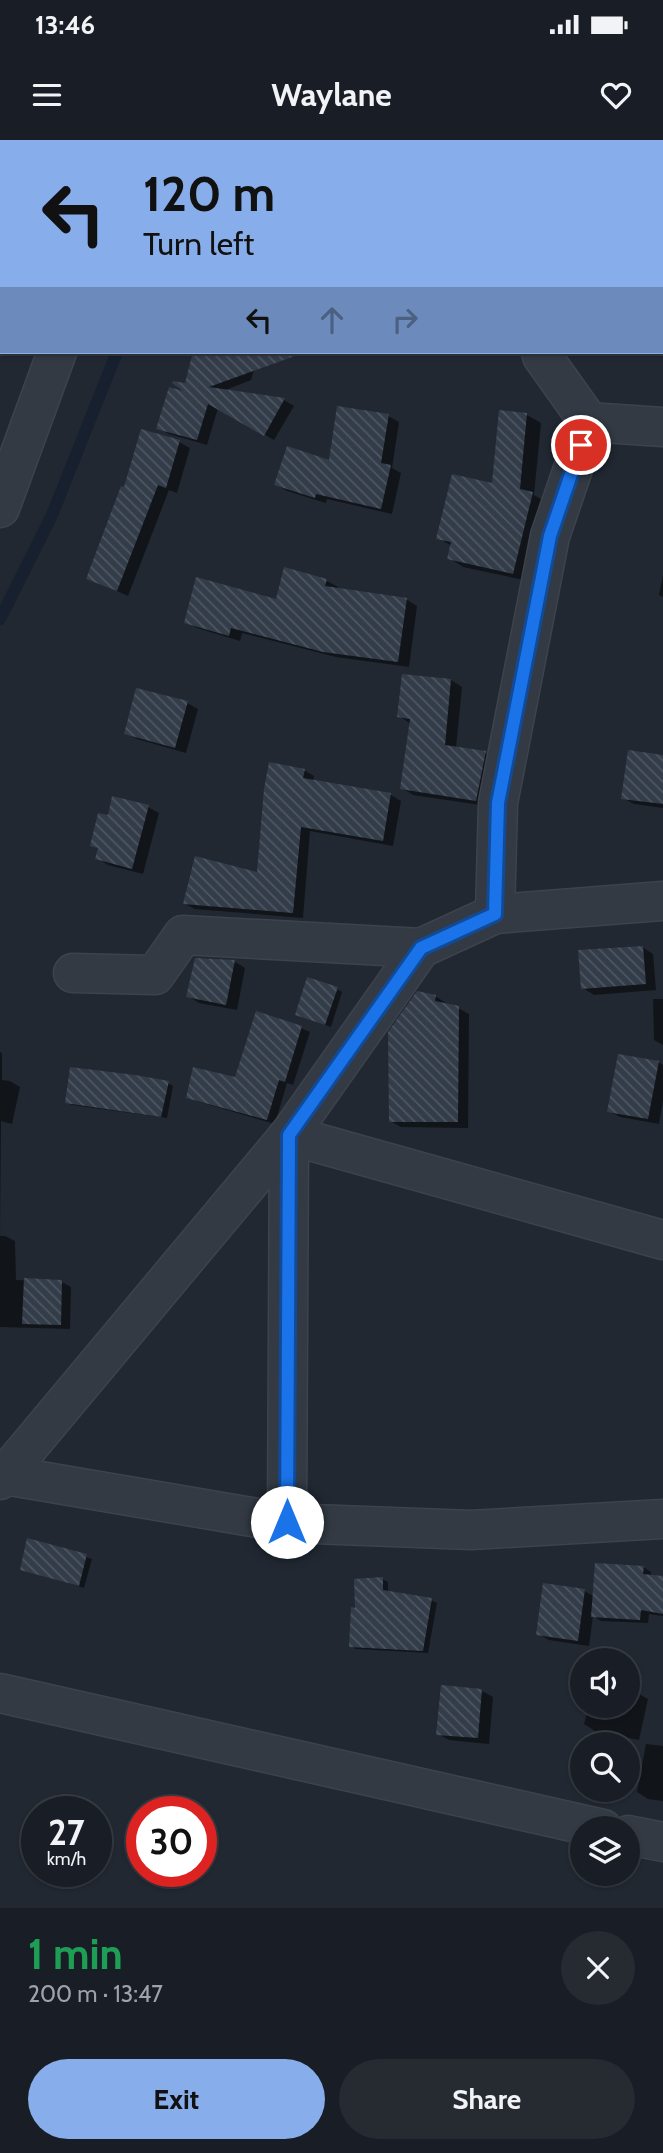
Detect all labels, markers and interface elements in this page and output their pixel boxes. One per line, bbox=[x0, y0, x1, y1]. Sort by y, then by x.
text: 13:46 bbox=[35, 9, 95, 41]
text: Waylane bbox=[271, 75, 392, 114]
icon: menu bbox=[28, 76, 66, 114]
icon: heart bbox=[597, 76, 635, 114]
text: 120 m bbox=[143, 164, 275, 223]
icon: left bbox=[28, 168, 119, 259]
text: Turn left bbox=[143, 224, 254, 263]
icon: left bbox=[240, 301, 278, 339]
icon: ahead bbox=[313, 301, 351, 339]
icon: right bbox=[386, 301, 424, 339]
pin bbox=[551, 415, 611, 475]
icon: arrive bbox=[562, 426, 600, 464]
position arrow bbox=[250, 1485, 324, 1559]
map controls bbox=[570, 1648, 640, 1886]
button: sound bbox=[570, 1648, 640, 1718]
button: search bbox=[570, 1732, 640, 1802]
speed limit sign: 30 bbox=[126, 1796, 217, 1887]
text: 27 bbox=[48, 1811, 85, 1854]
button: layers bbox=[570, 1816, 640, 1886]
text: km/h bbox=[47, 1848, 86, 1870]
text: 1 min bbox=[28, 1928, 123, 1980]
button: close bbox=[561, 1931, 635, 2005]
text: 200 m · 13:47 bbox=[28, 1980, 163, 2008]
button: Exit bbox=[28, 2059, 325, 2139]
button: Share bbox=[339, 2059, 635, 2139]

